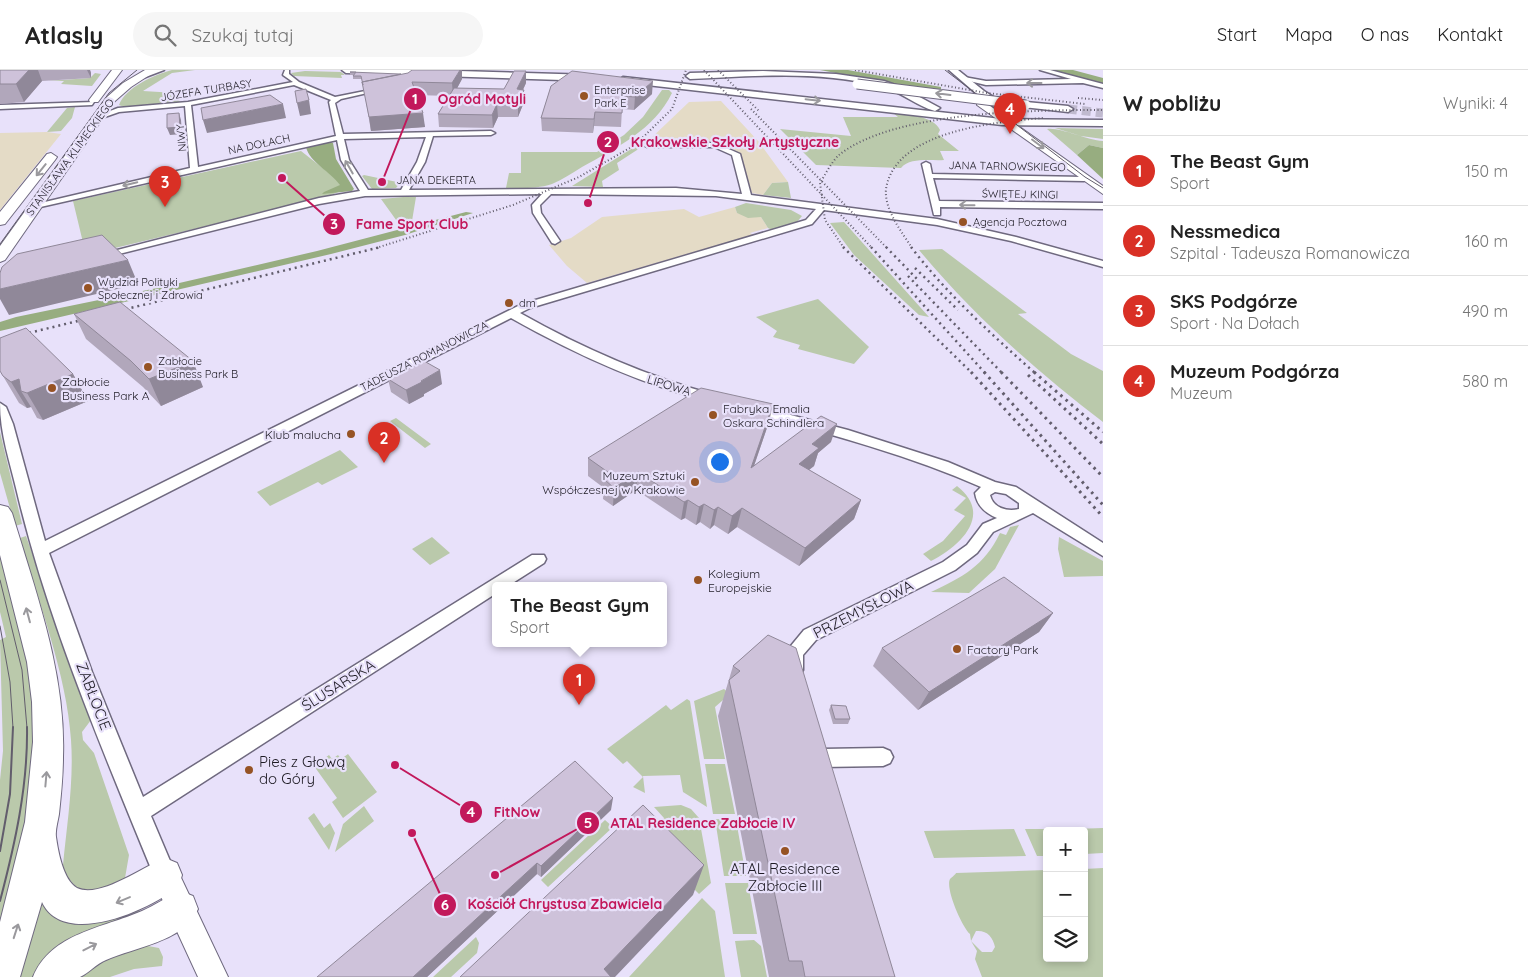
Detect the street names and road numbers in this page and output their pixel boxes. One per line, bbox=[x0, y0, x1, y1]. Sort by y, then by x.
street label: JÓZEFA TURBASY bbox=[159, 76, 253, 104]
street label: STANISŁAWA KLIMECKIEGO bbox=[23, 96, 117, 218]
street label: NIWY bbox=[173, 124, 189, 152]
street label: NA DOŁACH bbox=[227, 131, 291, 157]
street label: JANA TARNOWSKIEGO bbox=[948, 158, 1066, 174]
street label: JANA DEKERTA bbox=[396, 173, 476, 187]
street label: ŚWIĘTEJ KINGI bbox=[982, 186, 1058, 202]
street label: TADEUSZA ROMANOWICZA bbox=[358, 318, 490, 394]
street label: LIPOWA bbox=[645, 371, 693, 399]
street label: PRZEMYSŁOWA bbox=[810, 575, 917, 642]
street label: ŚLUSARSKA bbox=[298, 655, 379, 715]
street label: ZABŁOCIE bbox=[72, 659, 116, 733]

